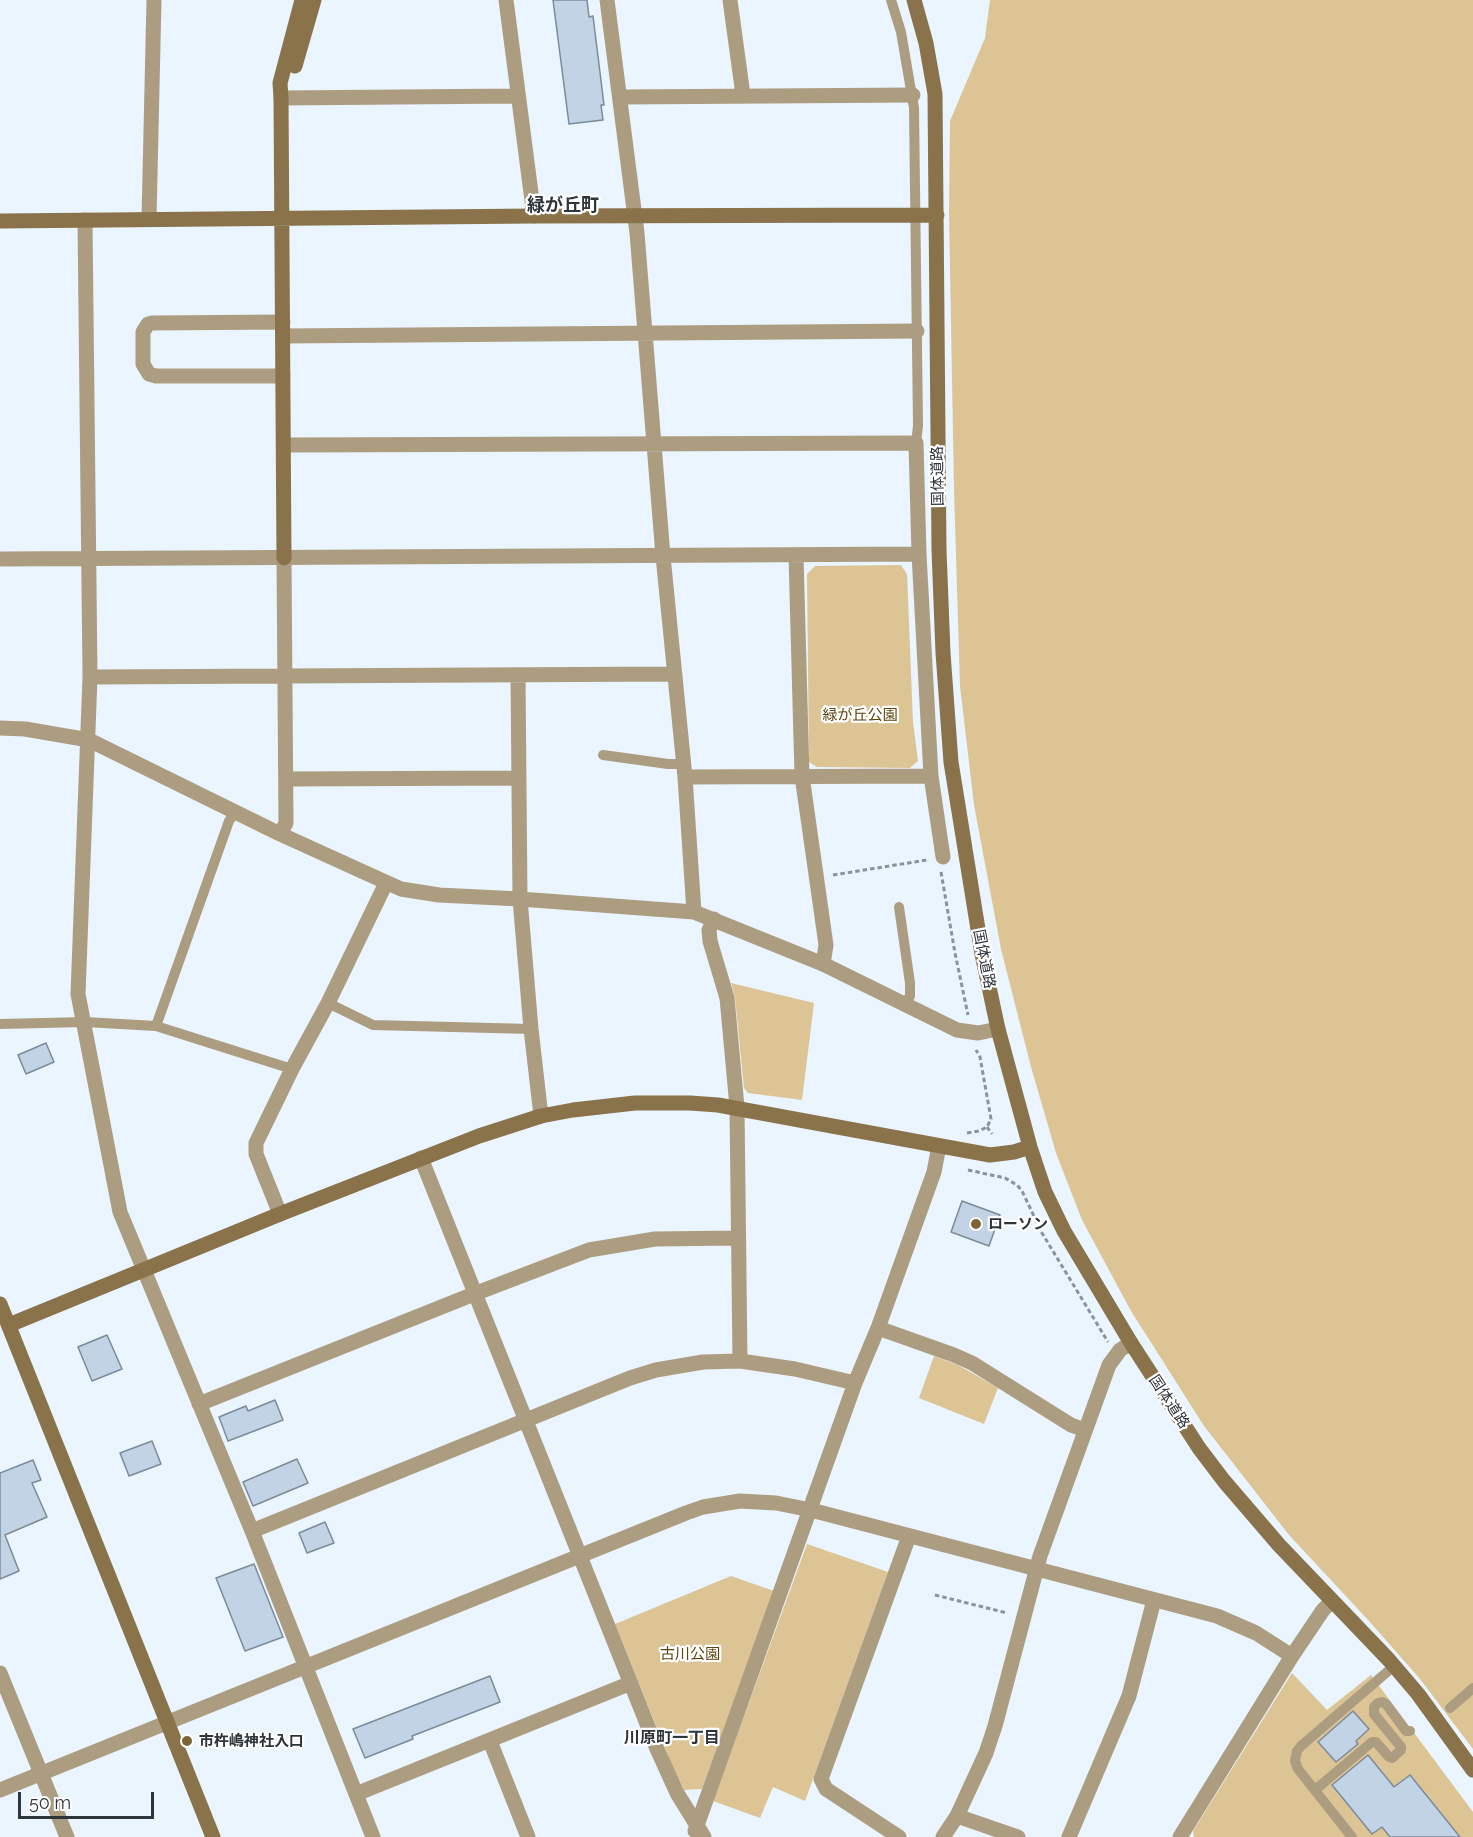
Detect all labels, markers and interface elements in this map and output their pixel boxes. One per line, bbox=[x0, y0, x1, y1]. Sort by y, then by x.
district label: 緑が丘町 bbox=[527, 195, 599, 217]
street label: 国体道路 bbox=[928, 446, 948, 506]
park label: 緑が丘公園 bbox=[823, 706, 897, 724]
street label: 国体道路 bbox=[969, 928, 999, 990]
place label: ローソン bbox=[988, 1215, 1048, 1233]
marker: ローソン bbox=[969, 1217, 983, 1231]
street label: 国体道路 bbox=[1145, 1372, 1193, 1432]
park label: 古川公園 bbox=[660, 1645, 720, 1663]
district label: 川原町一丁目 bbox=[624, 1728, 720, 1748]
place label: 市杵嶋神社入口 bbox=[199, 1732, 304, 1750]
marker: 市杵嶋神社入口 bbox=[180, 1734, 194, 1748]
scale bar bbox=[21, 1780, 158, 1818]
text: 50 m bbox=[29, 1792, 71, 1813]

